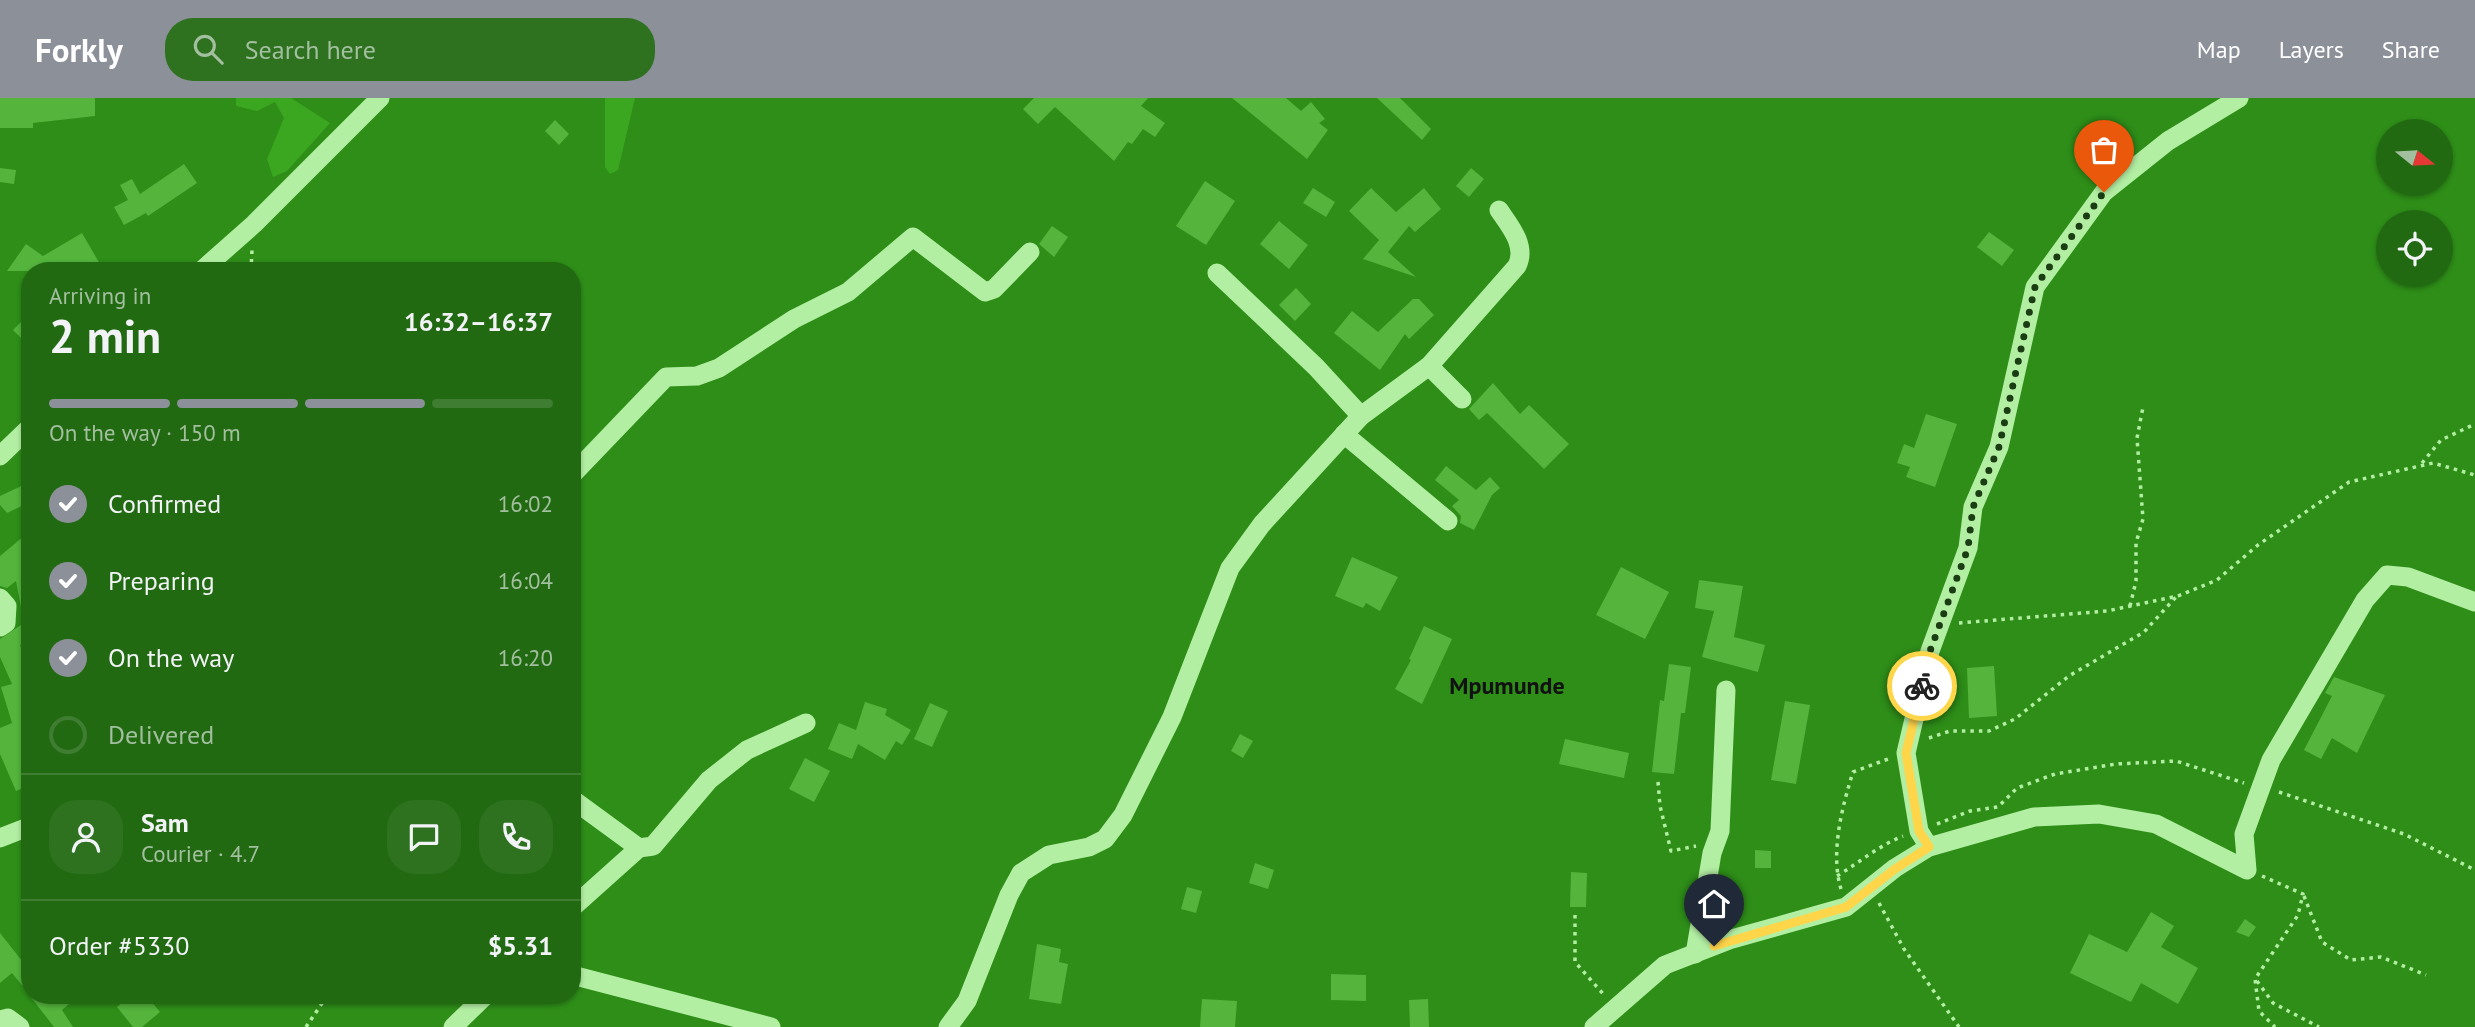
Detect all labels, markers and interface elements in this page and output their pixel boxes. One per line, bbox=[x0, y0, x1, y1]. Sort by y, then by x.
search box bbox=[165, 18, 655, 81]
text: Forkly bbox=[35, 28, 123, 71]
icon: search bbox=[189, 30, 227, 68]
text: Search here bbox=[245, 33, 376, 66]
text: Map bbox=[2197, 34, 2241, 65]
text: Layers bbox=[2279, 34, 2344, 65]
text: Share bbox=[2382, 34, 2440, 65]
north arrow bbox=[2376, 119, 2454, 196]
map controls bbox=[2376, 119, 2453, 287]
pin bbox=[2074, 120, 2134, 192]
icon: bag bbox=[2085, 131, 2123, 169]
button: locate bbox=[2376, 210, 2453, 287]
text: Arriving in bbox=[49, 281, 151, 310]
text: 16:32–16:37 bbox=[404, 305, 553, 338]
text: 2 min bbox=[49, 306, 161, 366]
text: On the way · 150 m bbox=[49, 418, 241, 447]
icon: check bbox=[49, 485, 87, 523]
text: Confirmed bbox=[108, 487, 221, 520]
text: 16:02 bbox=[498, 489, 553, 518]
icon: check bbox=[49, 562, 87, 600]
text: Preparing bbox=[108, 564, 215, 597]
text: 16:04 bbox=[498, 566, 553, 595]
icon: check bbox=[49, 639, 87, 677]
text: On the way bbox=[108, 641, 234, 674]
text: 16:20 bbox=[498, 643, 553, 672]
courier bbox=[1887, 651, 1957, 721]
icon: bike bbox=[1903, 667, 1941, 705]
district label: Mpumunde bbox=[1449, 670, 1565, 701]
text: Delivered bbox=[108, 718, 214, 751]
button: person bbox=[49, 800, 123, 874]
button: chat bbox=[387, 800, 461, 874]
button: phone bbox=[479, 800, 553, 874]
text: Sam bbox=[141, 806, 189, 839]
text: Courier · 4.7 bbox=[141, 839, 260, 868]
pin bbox=[1684, 874, 1744, 946]
icon: home bbox=[1695, 885, 1733, 923]
text: Order #5330 bbox=[49, 929, 189, 962]
text: $5.31 bbox=[488, 929, 553, 962]

